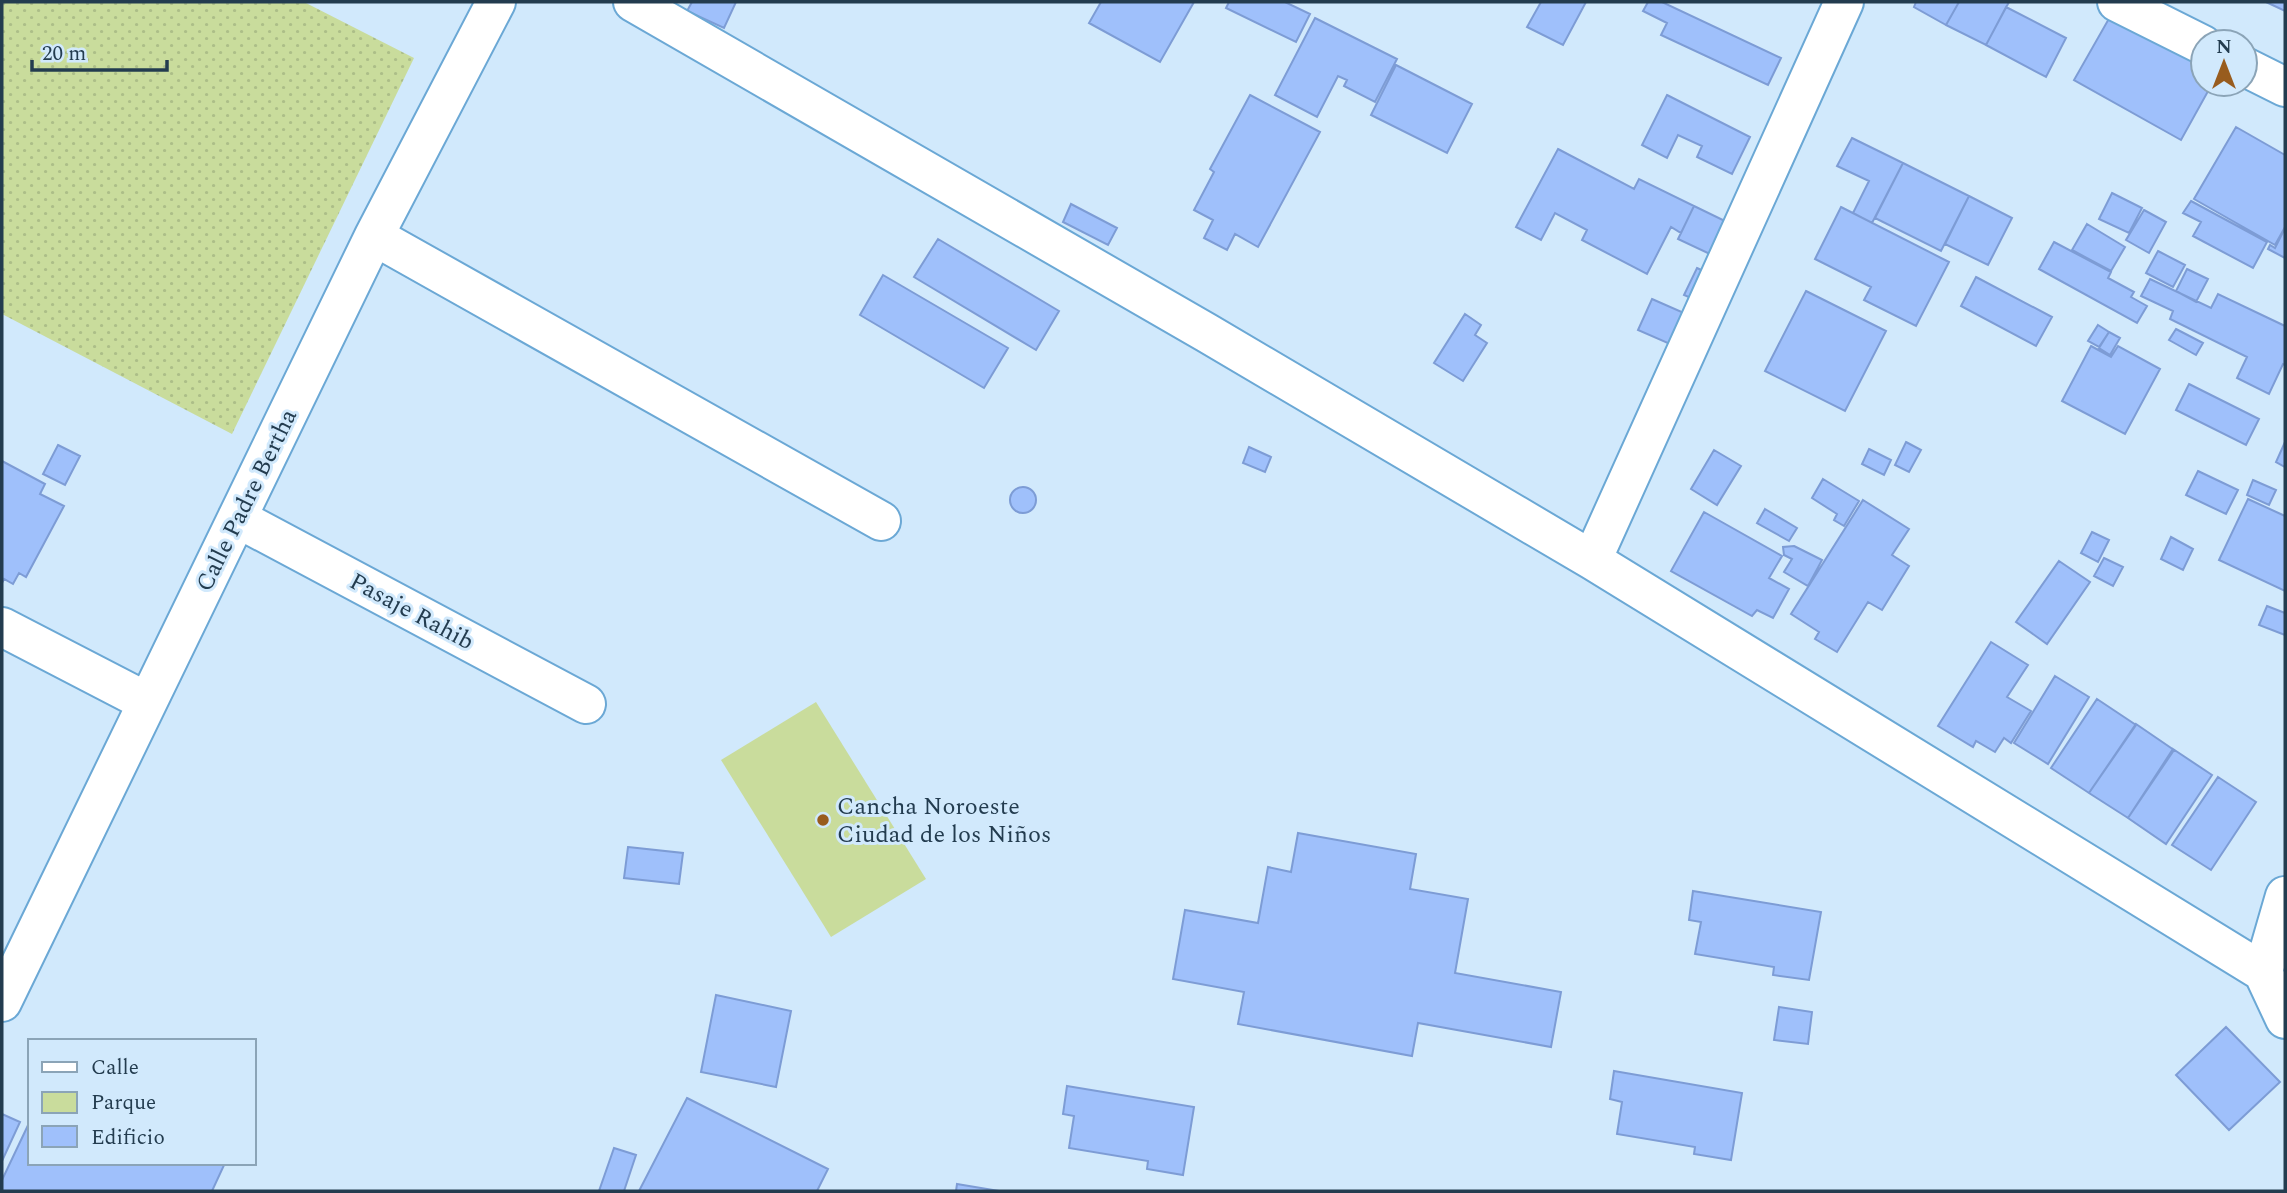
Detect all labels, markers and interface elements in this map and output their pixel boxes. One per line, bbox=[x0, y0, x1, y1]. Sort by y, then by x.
scale bar bbox=[32, 28, 166, 72]
north arrow bbox=[2189, 28, 2259, 98]
text: N bbox=[2216, 33, 2232, 62]
text: 20 m bbox=[42, 38, 86, 70]
street label: Calle Padre Bertha bbox=[187, 403, 307, 598]
street label: Pasaje Rahib bbox=[343, 564, 480, 660]
place label: Cancha Noroeste Ciudad de los Niños bbox=[837, 789, 1051, 853]
marker: Cancha Noroeste Ciudad de los Niños bbox=[815, 812, 831, 828]
legend bbox=[28, 1039, 256, 1165]
text: Calle bbox=[91, 1052, 139, 1084]
text: Parque bbox=[91, 1087, 156, 1119]
text: Edificio bbox=[91, 1122, 165, 1154]

